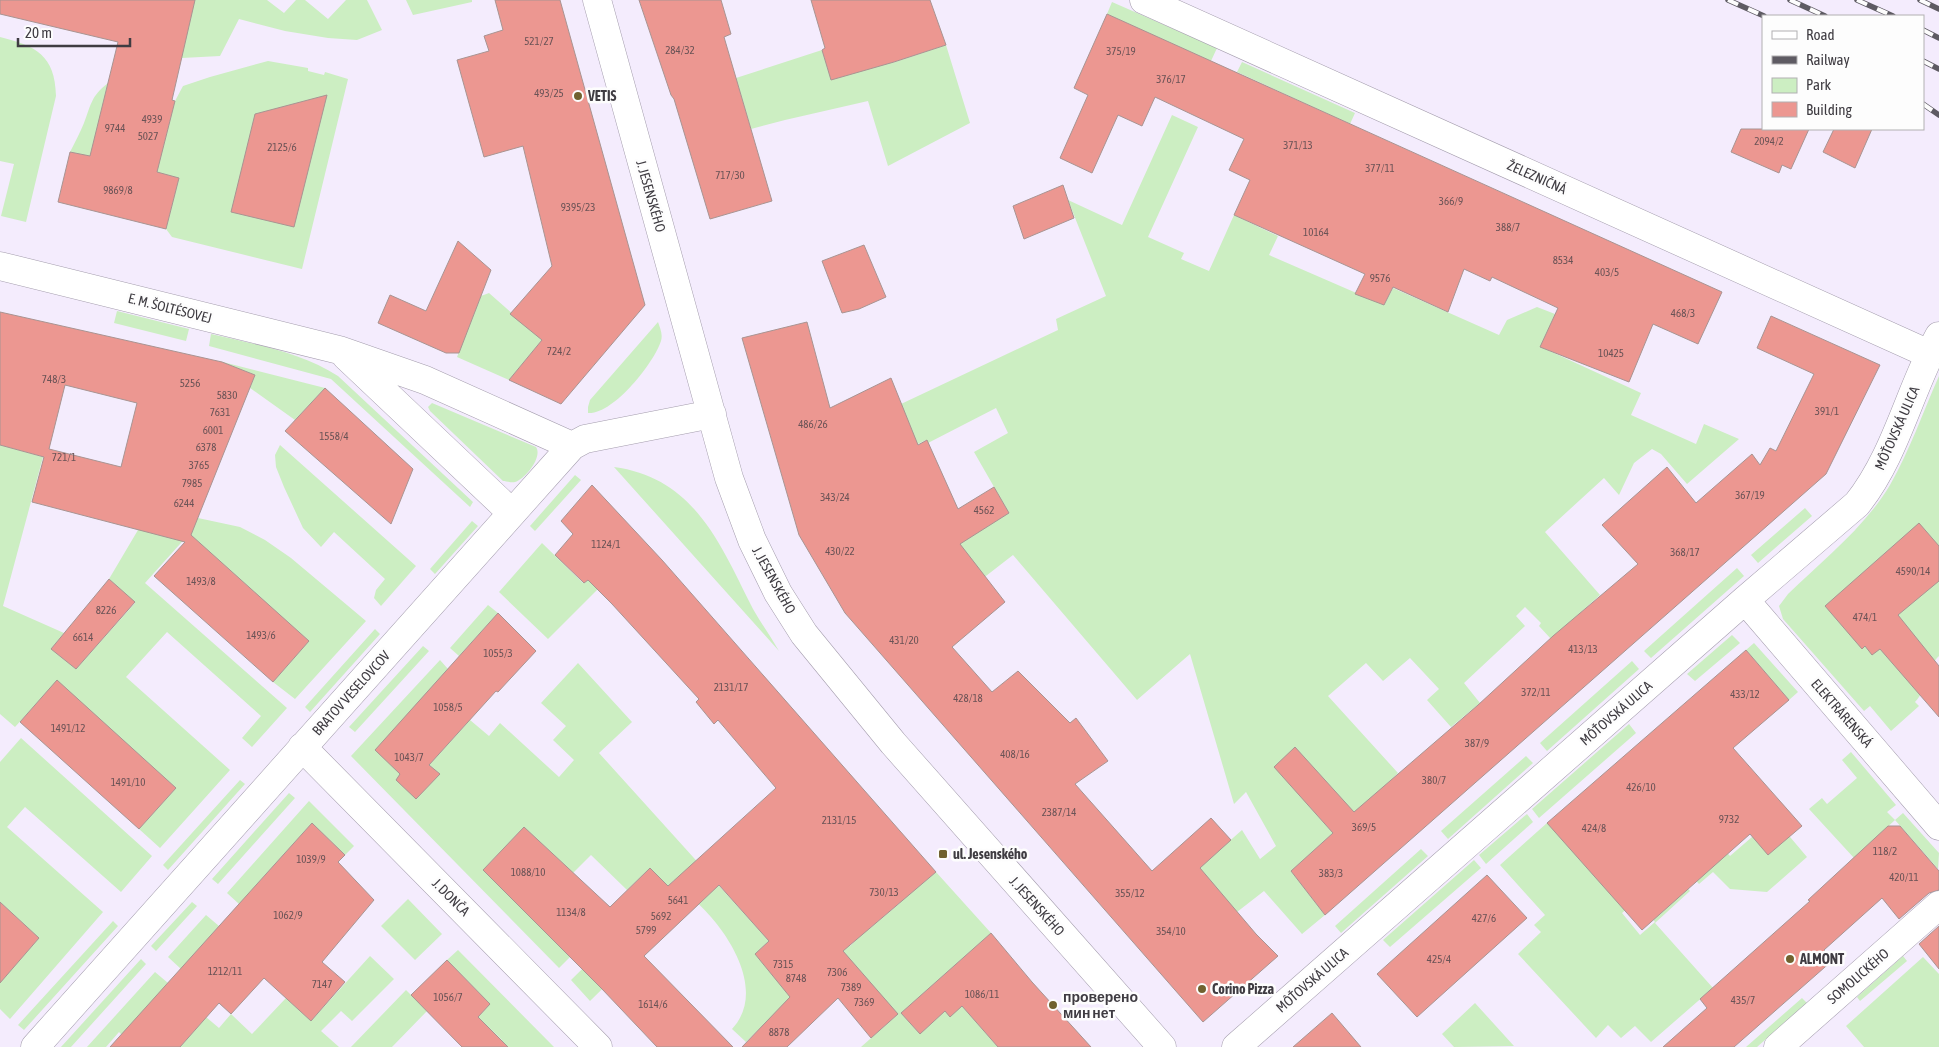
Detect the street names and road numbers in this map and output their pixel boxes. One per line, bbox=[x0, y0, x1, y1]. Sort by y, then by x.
street label: ŽELEZNIČNÁ bbox=[1505, 156, 1570, 197]
street label: J. JESENSKÉHO bbox=[633, 158, 669, 234]
street label: E. M. ŠOLTÉSOVEJ bbox=[126, 290, 214, 326]
street label: MÔŤOVSKÁ ULICA bbox=[1871, 384, 1923, 472]
street label: J. JESENSKÉHO bbox=[749, 544, 799, 616]
street label: BRATOV VESELOVCOV bbox=[309, 647, 393, 739]
street label: ELEKTRÁRENSKÁ bbox=[1808, 676, 1876, 750]
street label: MÔŤOVSKÁ ULICA bbox=[1577, 677, 1655, 749]
street label: J. JESENSKÉHO bbox=[1006, 873, 1068, 939]
street label: J. DONČA bbox=[429, 874, 474, 919]
street label: MÔŤOVSKÁ ULICA bbox=[1273, 944, 1351, 1016]
street label: SOMOLICKÉHO bbox=[1824, 945, 1892, 1007]

